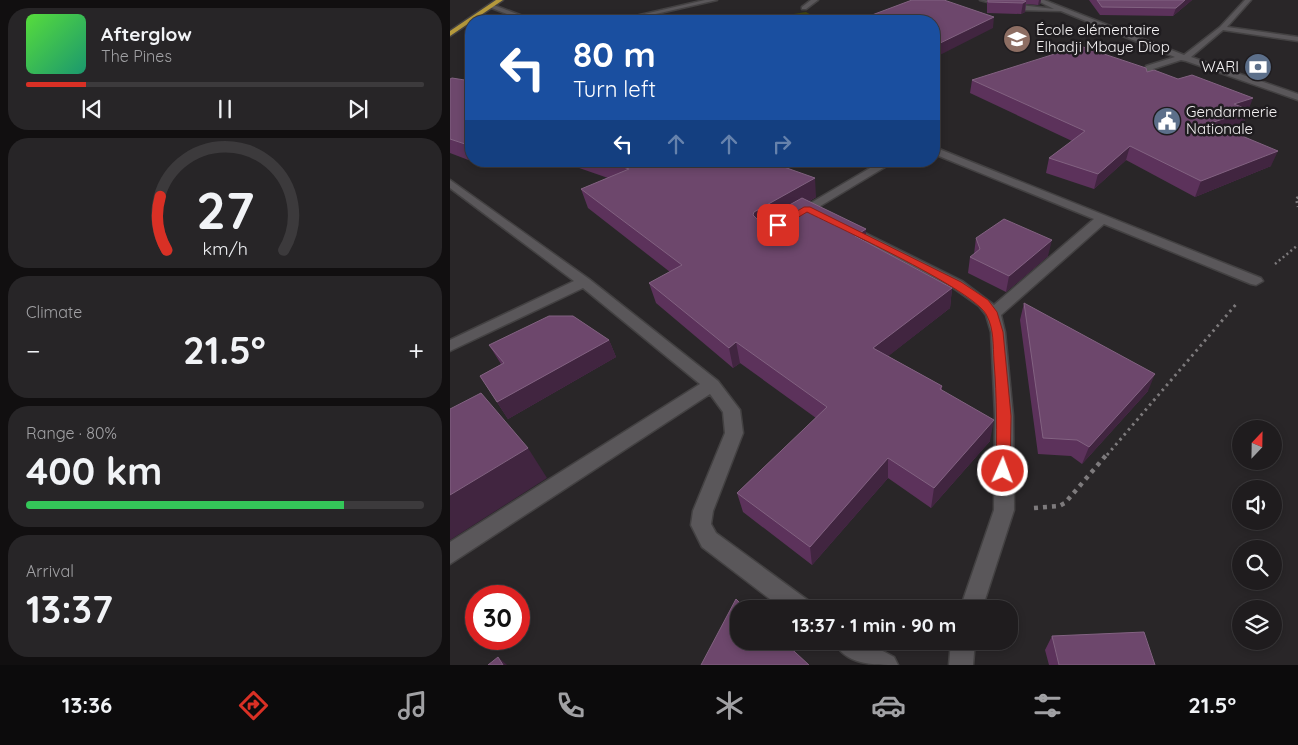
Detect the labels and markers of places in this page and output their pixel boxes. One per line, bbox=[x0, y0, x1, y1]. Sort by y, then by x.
place label: École elémentaire Elhadji Mbaye Diop bbox=[1036, 20, 1170, 56]
school or university icon: École elémentaire Elhadji Mbaye Diop bbox=[1002, 24, 1032, 54]
bank icon: WARI bbox=[1243, 52, 1273, 82]
place label: WARI bbox=[1201, 57, 1239, 76]
place label: Gendarmerie Nationale bbox=[1186, 102, 1277, 138]
public building icon: Gendarmerie Nationale bbox=[1152, 106, 1182, 136]
pin bbox=[757, 204, 799, 246]

